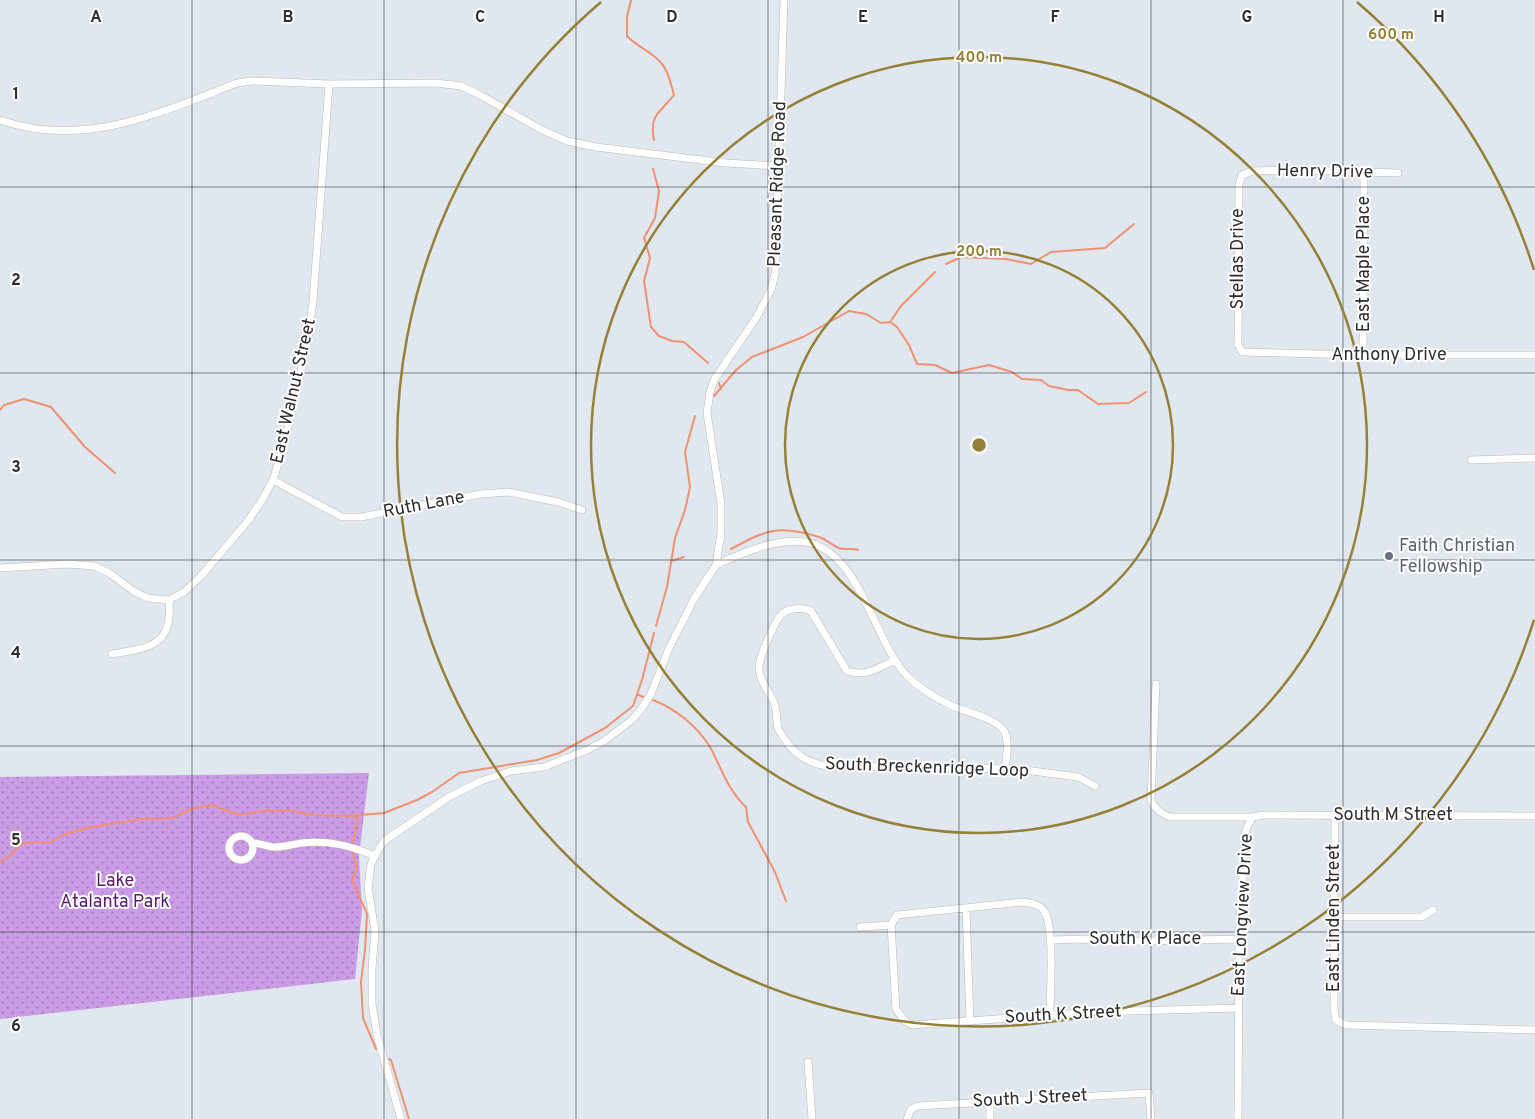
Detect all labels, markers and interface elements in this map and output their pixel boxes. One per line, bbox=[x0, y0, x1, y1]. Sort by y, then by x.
text: A bbox=[90, 8, 102, 28]
text: B bbox=[282, 8, 294, 28]
text: C bbox=[475, 8, 485, 28]
text: D bbox=[666, 8, 678, 28]
text: E bbox=[858, 8, 868, 28]
text: F bbox=[1050, 8, 1060, 28]
text: G bbox=[1242, 8, 1252, 28]
text: H bbox=[1433, 8, 1445, 28]
text: 600 m bbox=[1368, 26, 1414, 45]
text: 400 m bbox=[956, 49, 1002, 68]
text: 1 bbox=[13, 85, 19, 105]
street label: Pleasant Ridge Road bbox=[764, 101, 792, 267]
street label: Henry Drive bbox=[1277, 160, 1373, 184]
street label: East Maple Place bbox=[1353, 196, 1376, 332]
street label: Stellas Drive bbox=[1227, 208, 1250, 310]
text: 200 m bbox=[956, 243, 1002, 262]
text: 2 bbox=[11, 271, 21, 291]
street label: East Walnut Street bbox=[266, 316, 322, 466]
street label: Anthony Drive bbox=[1331, 344, 1447, 367]
centre of rings bbox=[970, 436, 988, 454]
text: 3 bbox=[11, 458, 21, 478]
street label: Ruth Lane bbox=[381, 486, 467, 524]
place label: Faith Christian Fellowship bbox=[1399, 535, 1515, 579]
marker: Faith Christian Fellowship bbox=[1383, 550, 1395, 562]
text: 4 bbox=[11, 644, 21, 664]
street label: South Breckenridge Loop bbox=[825, 753, 1029, 783]
street label: South M Street bbox=[1333, 804, 1453, 827]
text: 5 bbox=[11, 831, 21, 851]
street label: East Longview Drive bbox=[1227, 833, 1259, 997]
street label: East Linden Street bbox=[1323, 844, 1346, 992]
park label: Lake Atalanta Park bbox=[60, 870, 170, 914]
street label: South K Place bbox=[1089, 928, 1201, 951]
street label: South K Street bbox=[1004, 1000, 1122, 1030]
text: 6 bbox=[11, 1017, 21, 1037]
street label: South J Street bbox=[972, 1085, 1088, 1113]

